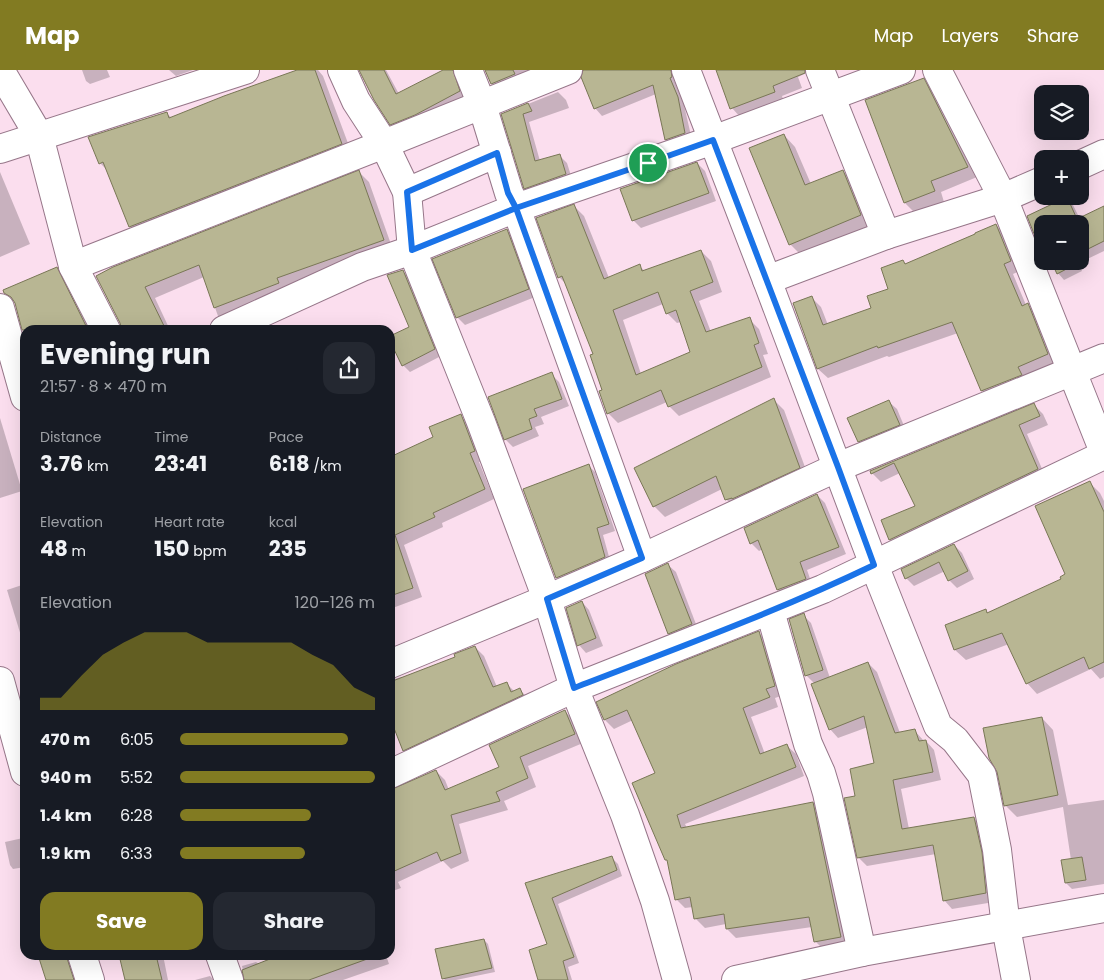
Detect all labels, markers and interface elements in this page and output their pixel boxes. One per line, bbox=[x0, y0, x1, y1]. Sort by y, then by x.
text: Map bbox=[25, 19, 80, 52]
text: Map bbox=[874, 23, 914, 48]
text: Layers bbox=[942, 23, 999, 48]
text: Share bbox=[1027, 23, 1079, 48]
map controls bbox=[1034, 85, 1089, 270]
button: layers bbox=[1034, 85, 1089, 140]
pin bbox=[627, 142, 669, 184]
icon: arrive bbox=[634, 149, 662, 177]
button: + bbox=[1034, 150, 1089, 205]
button: − bbox=[1034, 215, 1089, 270]
text: Evening run bbox=[40, 335, 211, 374]
button: share bbox=[323, 342, 375, 394]
text: 21:57 · 8 × 470 m bbox=[40, 375, 167, 398]
text: Distance bbox=[40, 427, 101, 447]
text: Time bbox=[154, 427, 188, 447]
text: Pace bbox=[269, 427, 303, 447]
text: 3.76 bbox=[40, 449, 83, 478]
text: 23:41 bbox=[154, 449, 207, 478]
text: 6:18 bbox=[269, 449, 310, 478]
text: km bbox=[83, 456, 109, 476]
text: /km bbox=[310, 456, 342, 476]
text: Elevation bbox=[40, 512, 103, 532]
text: Heart rate bbox=[154, 512, 225, 532]
text: kcal bbox=[269, 512, 297, 532]
text: 48 bbox=[40, 534, 68, 563]
text: 150 bbox=[154, 534, 190, 563]
text: 235 bbox=[269, 534, 307, 563]
text: m bbox=[68, 541, 86, 561]
text: bpm bbox=[190, 541, 227, 561]
text: Elevation bbox=[40, 591, 112, 614]
text: 120–126 m bbox=[295, 591, 375, 614]
text: 470 m bbox=[40, 728, 90, 751]
text: 6:05 bbox=[120, 728, 154, 751]
text: 940 m bbox=[40, 766, 91, 789]
text: 5:52 bbox=[120, 766, 153, 789]
text: 1.4 km bbox=[40, 804, 92, 827]
text: 6:28 bbox=[120, 804, 153, 827]
text: 1.9 km bbox=[40, 842, 91, 865]
text: 6:33 bbox=[120, 842, 152, 865]
button: Save bbox=[40, 892, 203, 950]
button: Share bbox=[213, 892, 375, 950]

